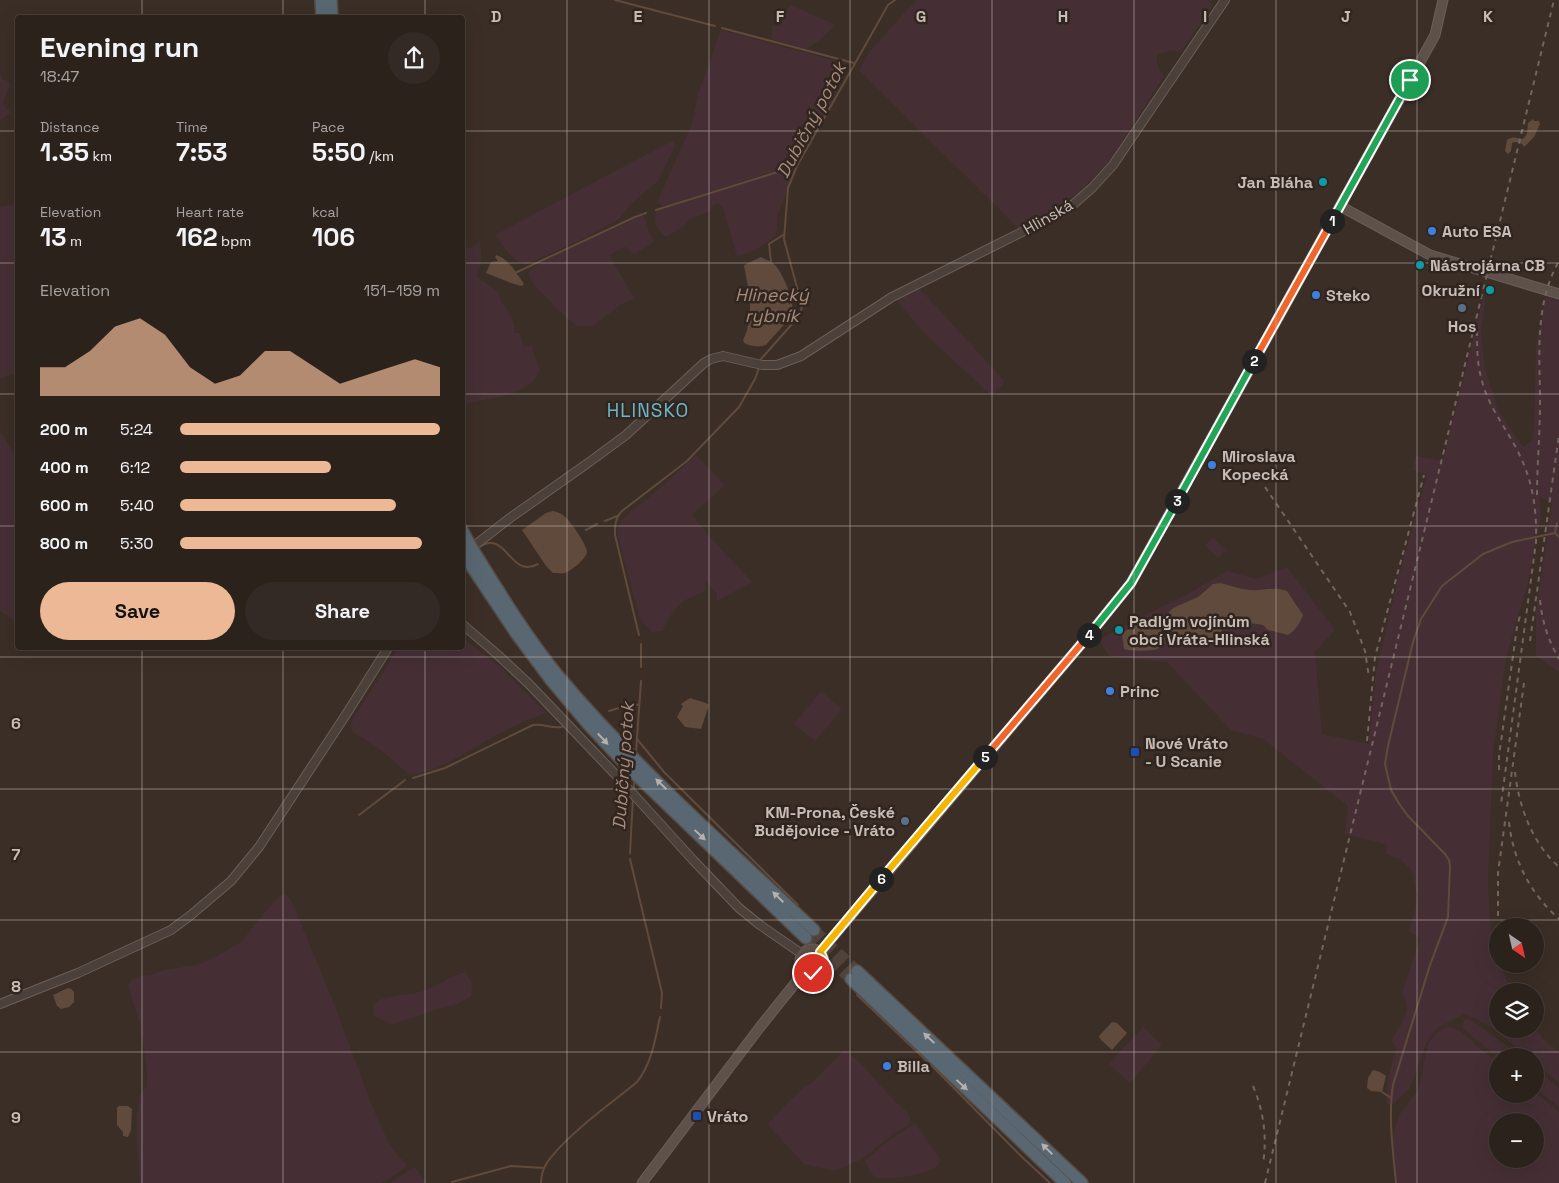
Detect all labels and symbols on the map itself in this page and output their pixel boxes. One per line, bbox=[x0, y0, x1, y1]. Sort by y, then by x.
text: D bbox=[491, 6, 501, 27]
text: E bbox=[634, 6, 643, 27]
text: F bbox=[776, 6, 785, 27]
text: G bbox=[916, 6, 926, 27]
text: H bbox=[1058, 6, 1068, 27]
text: I bbox=[1203, 6, 1207, 27]
text: J bbox=[1341, 6, 1351, 27]
text: K bbox=[1483, 6, 1493, 27]
water label: Dubičný potok bbox=[771, 56, 852, 182]
pin bbox=[1389, 59, 1431, 101]
place label: Jan Bláha bbox=[1237, 172, 1313, 193]
marker: Jan Bláha bbox=[1317, 176, 1329, 188]
street label: Hlinská bbox=[1019, 194, 1077, 240]
pin: 1 bbox=[1320, 208, 1344, 234]
place label: Auto ESA bbox=[1442, 221, 1512, 242]
marker: Auto ESA bbox=[1426, 225, 1438, 237]
place label: Nástrojárna CB bbox=[1430, 255, 1545, 276]
marker: Nástrojárna CB bbox=[1414, 259, 1426, 271]
place label: Okružní bbox=[1422, 280, 1481, 301]
water label: Hlinecký rybník bbox=[735, 283, 810, 327]
marker: Okružní bbox=[1484, 284, 1496, 296]
place label: Steko bbox=[1326, 285, 1370, 306]
marker: Steko bbox=[1310, 289, 1322, 301]
marker: Hos bbox=[1456, 302, 1468, 314]
place label: Hos bbox=[1448, 316, 1476, 337]
pin: 2 bbox=[1242, 348, 1266, 374]
district label: HLINSKO bbox=[607, 398, 689, 423]
place label: Miroslava Kopecká bbox=[1222, 446, 1295, 485]
marker: Miroslava Kopecká bbox=[1206, 459, 1218, 471]
pin: 3 bbox=[1164, 488, 1190, 514]
place label: Padlým vojínům obcí Vráta-Hlinská bbox=[1129, 611, 1270, 650]
pin: 4 bbox=[1076, 622, 1102, 648]
marker: Padlým vojínům obcí Vráta-Hlinská bbox=[1113, 624, 1125, 636]
place label: Princ bbox=[1120, 681, 1160, 702]
marker: Princ bbox=[1104, 685, 1116, 697]
water label: Dubičný potok bbox=[607, 699, 639, 830]
text: 6 bbox=[11, 713, 21, 734]
one-way arrow bbox=[597, 733, 609, 745]
place label: Nové Vráto - U Scanie bbox=[1145, 733, 1229, 772]
pin: 5 bbox=[972, 744, 998, 770]
marker: Nové Vráto - U Scanie bbox=[1129, 746, 1141, 758]
one-way arrow bbox=[655, 778, 667, 790]
place label: KM-Prona, České Budějovice - Vráto bbox=[754, 802, 895, 841]
marker: KM-Prona, České Budějovice - Vráto bbox=[899, 815, 911, 827]
one-way arrow bbox=[694, 829, 706, 841]
text: 7 bbox=[12, 844, 21, 865]
pin: 6 bbox=[868, 866, 894, 892]
one-way arrow bbox=[773, 891, 785, 903]
north arrow bbox=[1489, 918, 1544, 972]
pin bbox=[792, 952, 834, 994]
text: 8 bbox=[11, 976, 21, 997]
one-way arrow bbox=[923, 1032, 935, 1044]
place label: Billa bbox=[897, 1056, 930, 1077]
marker: Billa bbox=[881, 1060, 893, 1072]
one-way arrow bbox=[956, 1079, 968, 1091]
place label: Vráto bbox=[707, 1106, 749, 1127]
text: 9 bbox=[11, 1107, 21, 1128]
marker: Vráto bbox=[691, 1110, 703, 1122]
one-way arrow bbox=[1041, 1143, 1053, 1155]

